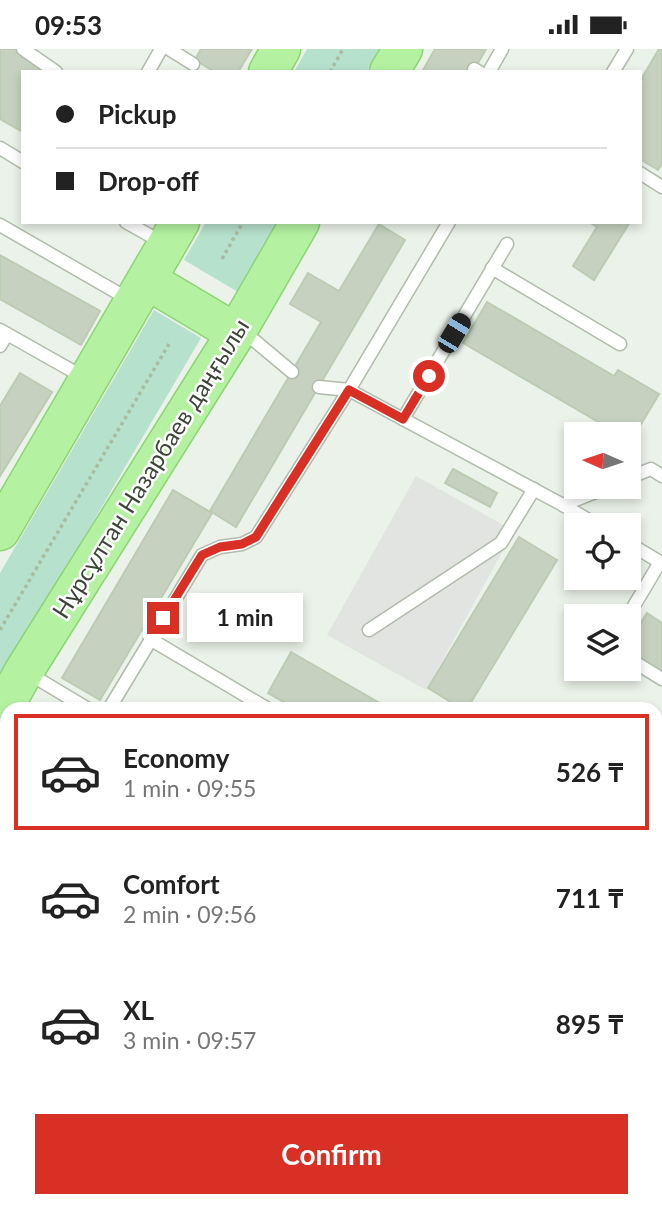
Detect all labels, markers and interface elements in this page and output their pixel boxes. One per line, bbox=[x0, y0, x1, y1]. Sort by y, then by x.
text: 09:53 bbox=[35, 9, 102, 41]
text: Pickup bbox=[98, 98, 177, 130]
text: Drop-off bbox=[98, 165, 199, 197]
car bbox=[435, 310, 474, 356]
street label: Нұрсұлтан Назарбаев даңғылы bbox=[46, 313, 254, 623]
route start bbox=[413, 360, 445, 392]
north arrow bbox=[564, 422, 640, 499]
map controls bbox=[564, 422, 641, 681]
button: locate bbox=[564, 513, 641, 590]
callout: 1 min bbox=[188, 593, 303, 643]
route end bbox=[147, 602, 179, 634]
text: 1 min bbox=[216, 603, 274, 631]
button: layers bbox=[564, 604, 641, 681]
icon: car bbox=[39, 741, 102, 804]
text: Economy bbox=[123, 742, 229, 774]
text: 526 ₸ bbox=[556, 756, 624, 788]
text: 1 min · 09:55 bbox=[123, 774, 256, 802]
icon: car bbox=[39, 867, 102, 930]
text: Comfort bbox=[123, 868, 220, 900]
text: 711 ₸ bbox=[556, 882, 624, 914]
text: 2 min · 09:56 bbox=[123, 900, 256, 928]
icon: car bbox=[39, 993, 102, 1056]
text: XL bbox=[123, 994, 154, 1026]
text: 895 ₸ bbox=[556, 1008, 624, 1040]
text: 3 min · 09:57 bbox=[123, 1026, 256, 1054]
button: Confirm bbox=[35, 1114, 628, 1194]

